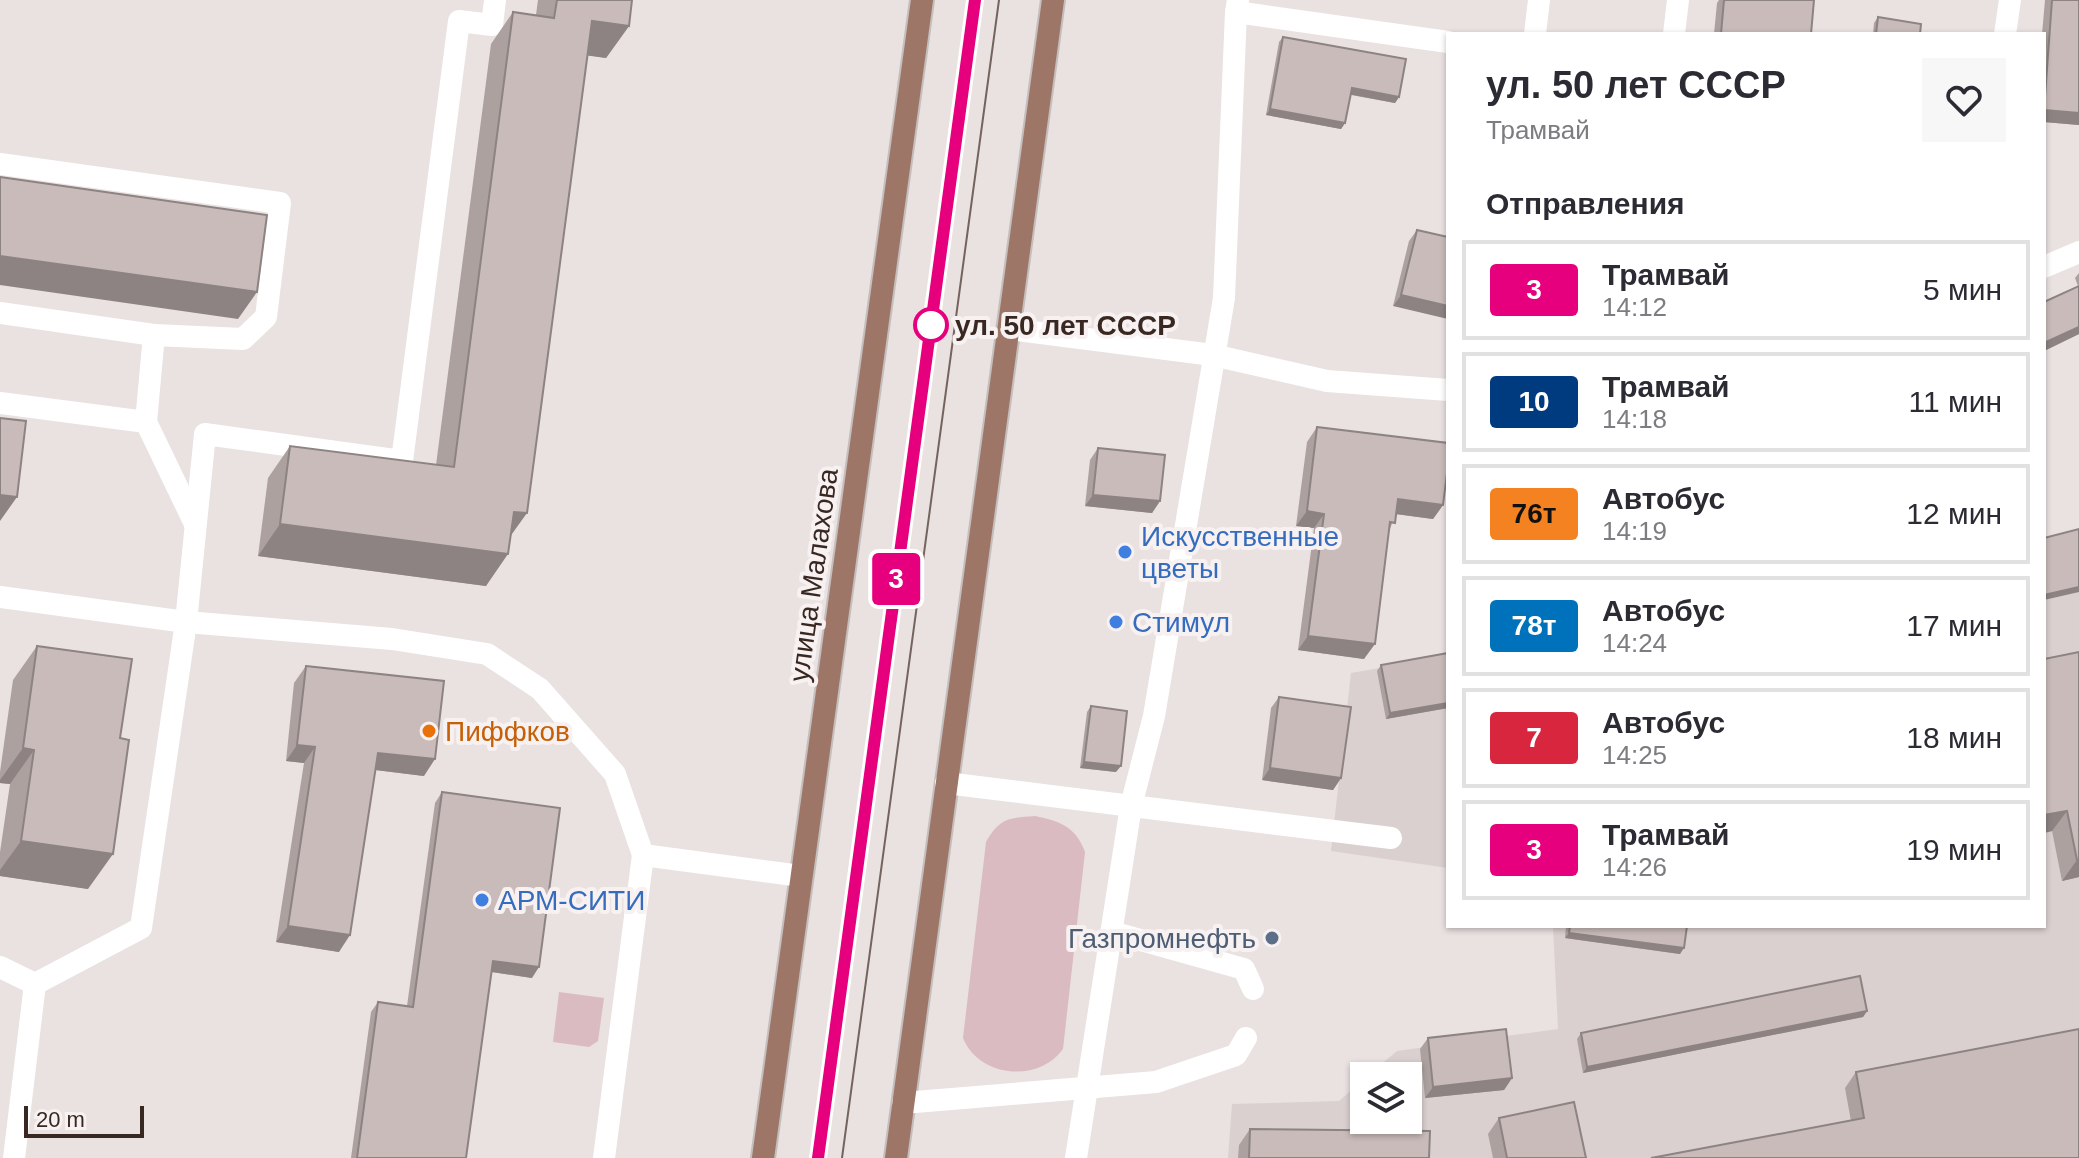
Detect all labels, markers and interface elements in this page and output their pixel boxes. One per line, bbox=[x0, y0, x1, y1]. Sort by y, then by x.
button: heart bbox=[1922, 58, 2006, 142]
text: ул. 50 лет СССР bbox=[1486, 64, 1786, 106]
text: Трамвай bbox=[1486, 115, 1590, 145]
text: Отправления bbox=[1486, 187, 1685, 220]
text: Трамвай bbox=[1602, 258, 1730, 291]
text: 5 мин bbox=[1923, 273, 2002, 306]
text: 3 bbox=[1526, 274, 1542, 305]
text: 14:12 bbox=[1602, 292, 1667, 322]
marker: ул. 50 лет СССР bbox=[914, 308, 948, 342]
place label: ул. 50 лет СССР bbox=[955, 310, 1176, 341]
text: Трамвай bbox=[1602, 370, 1730, 403]
text: 11 мин bbox=[1909, 385, 2002, 418]
text: 10 bbox=[1518, 386, 1550, 417]
text: 14:18 bbox=[1602, 404, 1667, 434]
street label: улица Малахова bbox=[783, 466, 844, 684]
text: Автобус bbox=[1602, 482, 1725, 515]
text: 12 мин bbox=[1906, 497, 2002, 530]
text: 76т bbox=[1512, 498, 1556, 529]
text: 14:19 bbox=[1602, 516, 1667, 546]
place label: Искусственные цветы bbox=[1141, 521, 1339, 584]
marker: Искусственные цветы bbox=[1116, 543, 1134, 561]
line badge: 3 bbox=[870, 553, 922, 605]
text: 3 bbox=[888, 563, 904, 594]
text: Автобус bbox=[1602, 594, 1725, 627]
place label: Стимул bbox=[1132, 607, 1230, 638]
text: 17 мин bbox=[1906, 609, 2002, 642]
text: 78т bbox=[1512, 610, 1556, 641]
marker: Стимул bbox=[1107, 613, 1125, 631]
text: 14:24 bbox=[1602, 628, 1667, 658]
text: Автобус bbox=[1602, 706, 1725, 739]
place label: Пиффков bbox=[445, 716, 570, 747]
text: 18 мин bbox=[1906, 721, 2002, 754]
marker: Пиффков bbox=[420, 722, 438, 740]
text: 7 bbox=[1526, 722, 1542, 753]
text: 14:25 bbox=[1602, 740, 1667, 770]
text: Трамвай bbox=[1602, 818, 1730, 851]
text: 19 мин bbox=[1906, 833, 2002, 866]
text: 3 bbox=[1526, 834, 1542, 865]
text: 14:26 bbox=[1602, 852, 1667, 882]
place label: АРМ-СИТИ bbox=[498, 885, 645, 916]
marker: АРМ-СИТИ bbox=[473, 891, 491, 909]
place label: Газпромнефть bbox=[1068, 923, 1256, 954]
marker: Газпромнефть bbox=[1263, 929, 1281, 947]
map controls bbox=[1350, 1062, 1422, 1134]
button: layers bbox=[1350, 1062, 1422, 1134]
scale bar bbox=[24, 1102, 144, 1138]
text: 20 m bbox=[36, 1107, 85, 1132]

